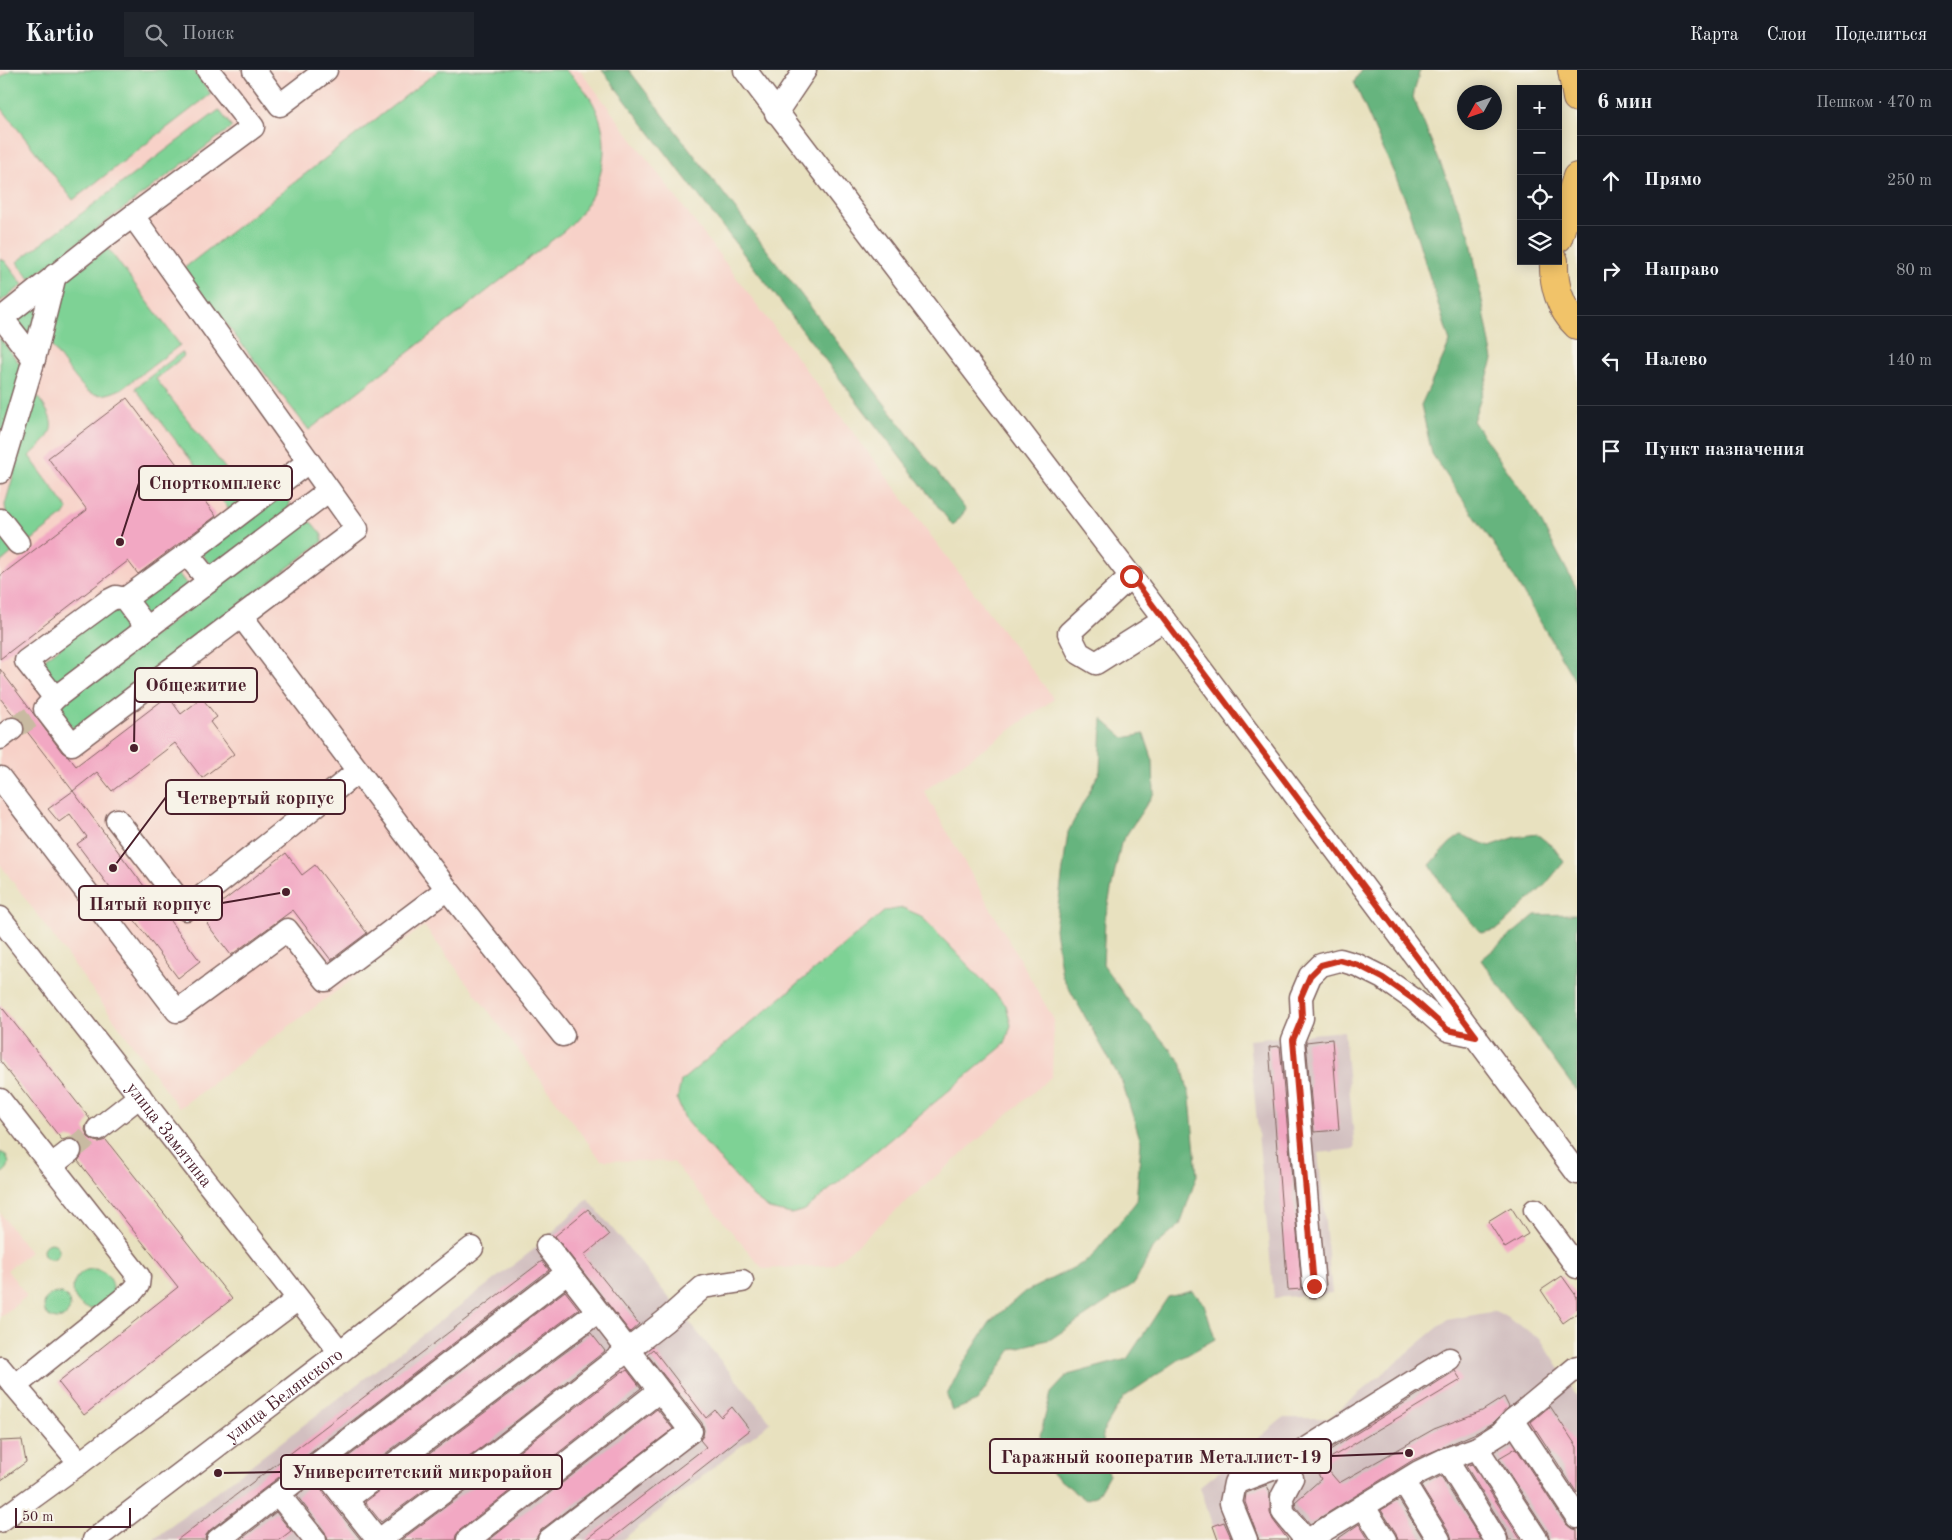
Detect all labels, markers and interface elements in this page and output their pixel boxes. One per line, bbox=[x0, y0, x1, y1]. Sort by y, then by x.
search box bbox=[124, 12, 474, 57]
icon: search bbox=[142, 21, 170, 49]
text: Kartio bbox=[25, 23, 94, 47]
text: Поиск bbox=[182, 25, 234, 44]
text: Карта bbox=[1690, 26, 1739, 44]
text: Слои bbox=[1767, 26, 1806, 44]
text: Поделиться bbox=[1834, 26, 1927, 44]
north arrow bbox=[1457, 85, 1502, 130]
map controls bbox=[1517, 85, 1562, 265]
button: + bbox=[1517, 85, 1562, 130]
text: 6 мин bbox=[1597, 92, 1652, 113]
text: Пешком · 470 m bbox=[1816, 95, 1932, 111]
button: − bbox=[1517, 130, 1562, 175]
icon: ahead bbox=[1597, 167, 1625, 195]
text: Прямо bbox=[1644, 171, 1702, 190]
text: 250 m bbox=[1887, 173, 1932, 189]
button: locate bbox=[1517, 175, 1562, 220]
button: layers bbox=[1517, 220, 1562, 265]
icon: right bbox=[1597, 257, 1625, 285]
text: Направо bbox=[1644, 261, 1719, 280]
text: 80 m bbox=[1896, 263, 1932, 279]
icon: left bbox=[1597, 347, 1625, 375]
text: Налево bbox=[1644, 351, 1707, 370]
text: 140 m bbox=[1887, 353, 1932, 369]
icon: arrive bbox=[1597, 437, 1625, 465]
text: Пункт назначения bbox=[1644, 441, 1804, 460]
callout: Спорткомплекс bbox=[139, 466, 292, 500]
text: Спорткомплекс bbox=[149, 475, 281, 494]
route start bbox=[1120, 565, 1143, 588]
callout: Общежитие bbox=[135, 668, 257, 702]
text: Общежитие bbox=[145, 677, 247, 696]
callout: Четвертый корпус bbox=[166, 780, 345, 814]
text: Четвертый корпус bbox=[176, 790, 335, 809]
callout: Пятый корпус bbox=[79, 886, 222, 920]
text: Пятый корпус bbox=[89, 896, 211, 915]
street label: улица Замятина bbox=[122, 1079, 215, 1191]
route end bbox=[1303, 1275, 1326, 1298]
street label: улица Белянского bbox=[223, 1345, 347, 1446]
callout: Гаражный кооператив Металлист-19 bbox=[990, 1439, 1331, 1473]
text: Гаражный кооператив Металлист-19 bbox=[1001, 1449, 1321, 1468]
callout: Университетский микрорайон bbox=[281, 1455, 562, 1489]
text: Университетский микрорайон bbox=[292, 1464, 552, 1483]
scale bar bbox=[15, 1505, 131, 1528]
text: 50 m bbox=[22, 1510, 53, 1524]

